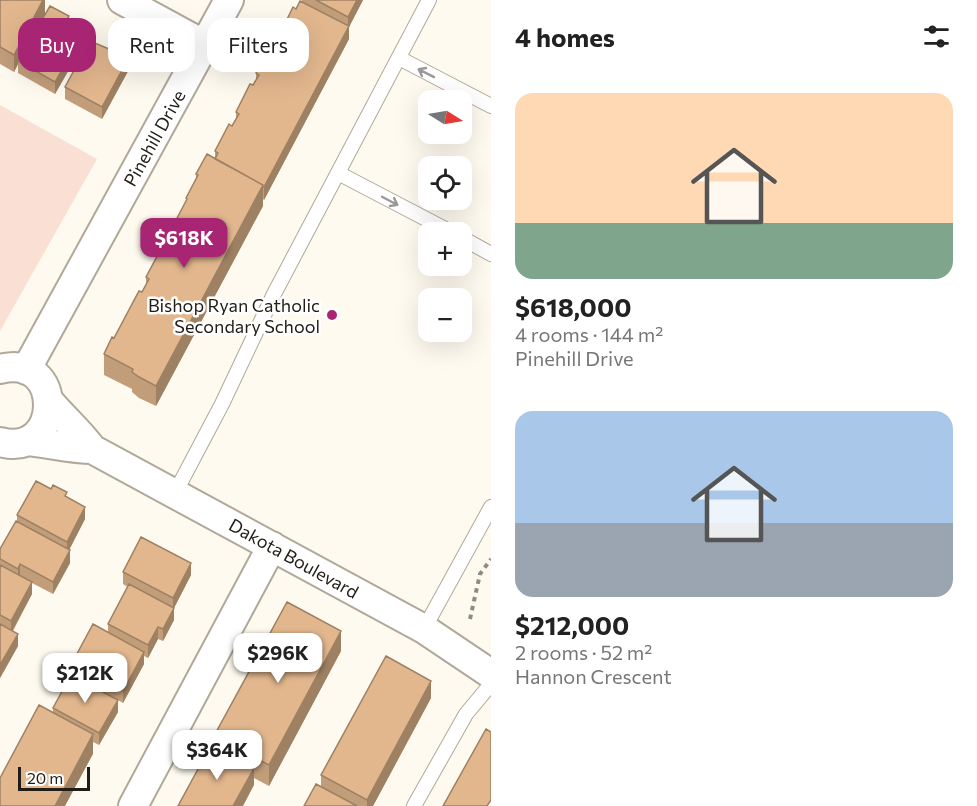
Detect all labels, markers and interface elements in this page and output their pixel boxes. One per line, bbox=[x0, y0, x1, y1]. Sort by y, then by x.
chip: Buy bbox=[18, 18, 96, 72]
chip: Rent bbox=[108, 18, 195, 72]
chip: Filters bbox=[207, 18, 309, 72]
icon: filters bbox=[920, 20, 953, 53]
text: 4 homes bbox=[515, 21, 615, 52]
one-way arrow bbox=[418, 66, 436, 78]
street label: Pinehill Drive bbox=[119, 86, 189, 190]
north arrow bbox=[418, 90, 472, 144]
map controls bbox=[418, 90, 472, 342]
icon: home bbox=[680, 132, 788, 240]
button: locate bbox=[418, 156, 472, 210]
one-way arrow bbox=[381, 195, 399, 207]
pin: $618K bbox=[142, 218, 226, 269]
button: + bbox=[418, 222, 472, 276]
text: $618K bbox=[154, 225, 214, 249]
button: − bbox=[418, 288, 472, 342]
text: $618,000 bbox=[515, 291, 631, 322]
place label: Bishop Ryan Catholic Secondary School bbox=[148, 294, 320, 337]
marker: Bishop Ryan Catholic Secondary School bbox=[325, 308, 339, 322]
text: 4 rooms · 144 m² bbox=[515, 322, 663, 346]
text: Pinehill Drive bbox=[515, 346, 634, 370]
icon: home bbox=[680, 450, 788, 558]
street label: Dakota Boulevard bbox=[225, 513, 363, 603]
text: $212,000 bbox=[515, 609, 629, 640]
pin: $296K bbox=[236, 633, 320, 684]
text: $296K bbox=[247, 640, 309, 664]
text: 2 rooms · 52 m² bbox=[515, 640, 652, 664]
pin: $212K bbox=[43, 653, 127, 704]
text: $212K bbox=[56, 660, 114, 684]
text: Hannon Crescent bbox=[515, 664, 672, 688]
pin: $364K bbox=[175, 730, 259, 781]
text: $364K bbox=[186, 737, 248, 761]
scale bar bbox=[18, 764, 90, 792]
text: 20 m bbox=[27, 768, 63, 787]

